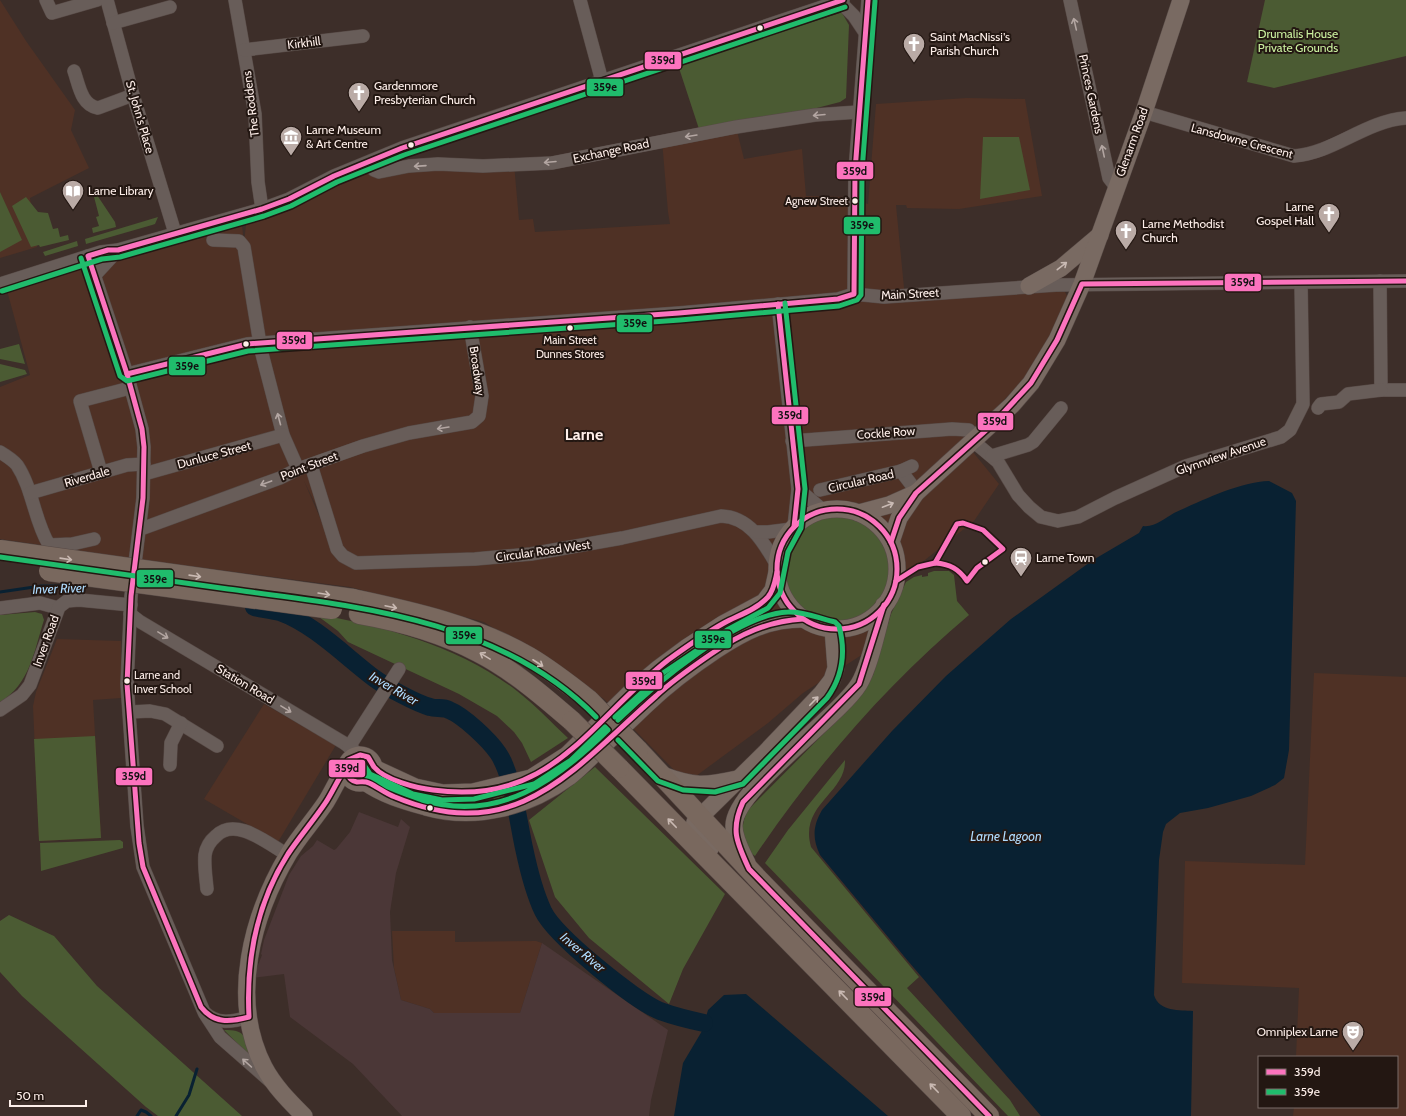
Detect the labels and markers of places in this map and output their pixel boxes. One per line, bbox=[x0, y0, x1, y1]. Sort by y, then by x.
unlabelled marker bbox=[755, 23, 765, 33]
place label: Saint MacNissi's Parish Church bbox=[930, 29, 1010, 58]
church icon: Saint MacNissi's Parish Church bbox=[901, 31, 927, 64]
place label: Gardenmore Presbyterian Church bbox=[374, 78, 476, 107]
church icon: Gardenmore Presbyterian Church bbox=[346, 80, 372, 113]
place label: Larne Museum & Art Centre bbox=[306, 122, 381, 151]
museum icon: Larne Museum & Art Centre bbox=[278, 124, 304, 157]
unlabelled marker bbox=[406, 140, 416, 150]
library icon: Larne Library bbox=[60, 178, 86, 211]
place label: Larne Library bbox=[88, 183, 154, 198]
place label: Agnew Street bbox=[785, 194, 848, 208]
marker: Agnew Street bbox=[850, 196, 860, 206]
place label: Larne Gospel Hall bbox=[1256, 199, 1314, 228]
church icon: Larne Gospel Hall bbox=[1316, 201, 1342, 234]
place label: Larne Methodist Church bbox=[1142, 216, 1224, 245]
church icon: Larne Methodist Church bbox=[1113, 218, 1139, 251]
marker: Main Street Dunnes Stores bbox=[565, 323, 575, 333]
place label: Main Street Dunnes Stores bbox=[536, 333, 605, 361]
unlabelled marker bbox=[241, 339, 251, 349]
station icon: Larne Town bbox=[1008, 545, 1034, 578]
place label: Larne Town bbox=[1036, 550, 1095, 565]
unlabelled marker bbox=[980, 557, 990, 567]
place label: Larne and Inver School bbox=[134, 668, 192, 696]
marker: Larne and Inver School bbox=[122, 676, 132, 686]
unlabelled marker bbox=[425, 803, 435, 813]
theatre icon: Omniplex Larne bbox=[1340, 1019, 1366, 1052]
place label: Omniplex Larne bbox=[1257, 1024, 1338, 1039]

